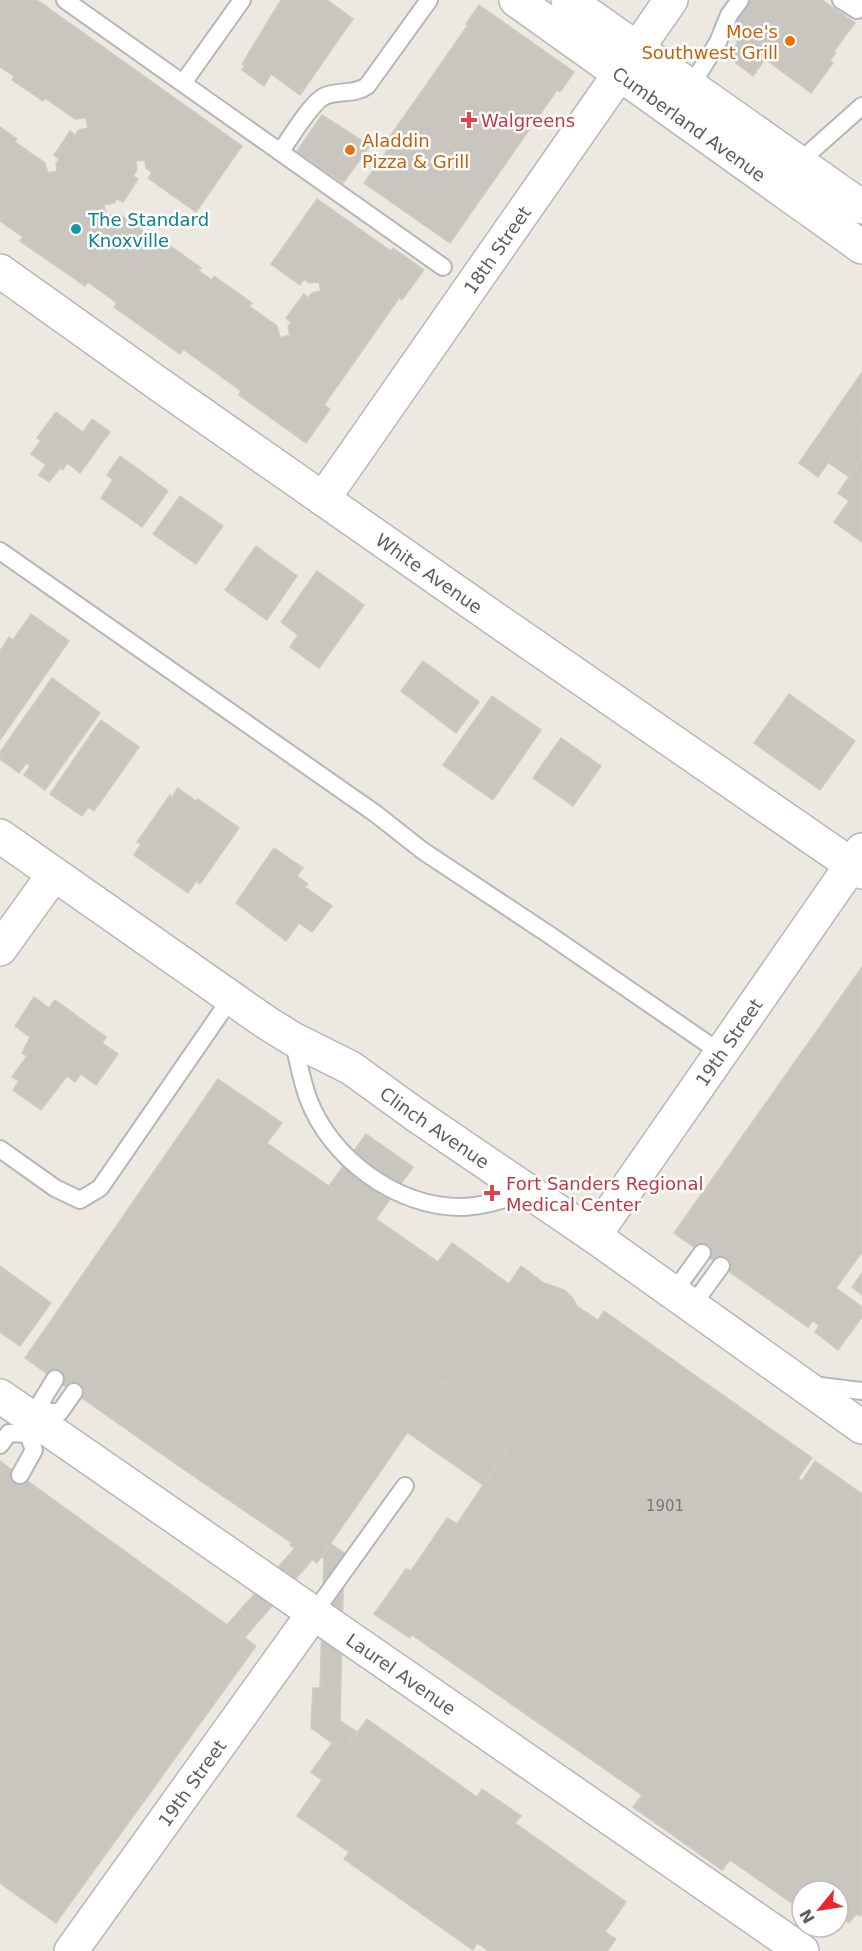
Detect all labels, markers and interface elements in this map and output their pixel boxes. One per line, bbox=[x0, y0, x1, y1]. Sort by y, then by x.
place label: Moe's Southwest Grill bbox=[641, 21, 778, 63]
marker: Moe's Southwest Grill bbox=[783, 34, 797, 48]
street label: Cumberland Avenue bbox=[609, 62, 770, 185]
place label: Walgreens bbox=[481, 110, 575, 131]
marker: Walgreens bbox=[462, 113, 476, 127]
place label: Aladdin Pizza & Grill bbox=[362, 130, 469, 172]
marker: Aladdin Pizza & Grill bbox=[343, 143, 357, 157]
street label: 18th Street bbox=[459, 202, 535, 297]
place label: The Standard Knoxville bbox=[87, 209, 209, 251]
marker: The Standard Knoxville bbox=[69, 222, 83, 236]
street label: White Avenue bbox=[372, 529, 487, 617]
street label: 19th Street bbox=[691, 994, 766, 1090]
street label: Clinch Avenue bbox=[376, 1082, 493, 1172]
place label: Fort Sanders Regional Medical Center bbox=[506, 1173, 703, 1215]
marker: Fort Sanders Regional Medical Center bbox=[483, 1184, 501, 1202]
house number: 1901 bbox=[646, 1497, 684, 1515]
street label: Laurel Avenue bbox=[343, 1629, 460, 1719]
street label: 19th Street bbox=[154, 1735, 230, 1830]
north arrow bbox=[790, 1879, 850, 1939]
text: N bbox=[796, 1906, 819, 1927]

